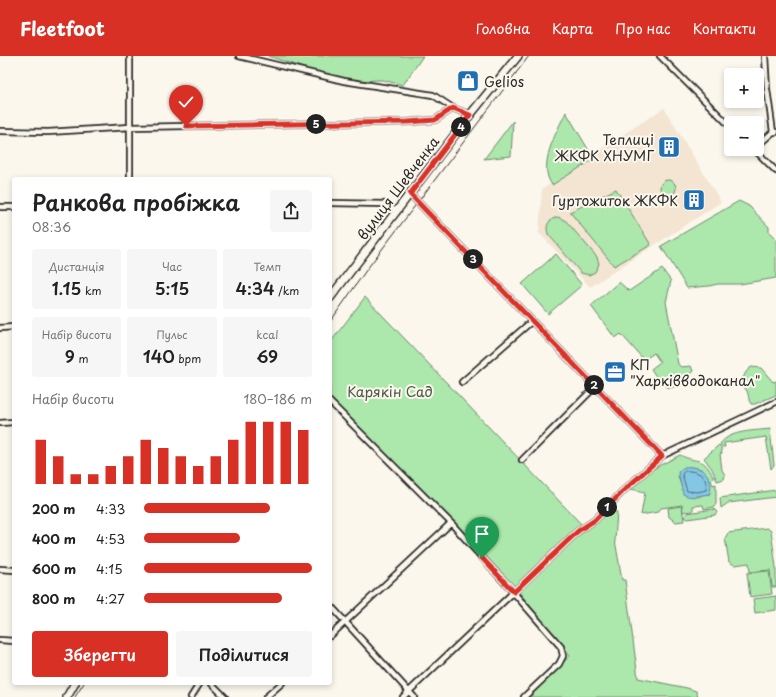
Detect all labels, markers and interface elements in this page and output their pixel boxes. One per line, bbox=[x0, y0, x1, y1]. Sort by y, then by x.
text: Fleetfoot bbox=[20, 14, 105, 42]
text: Головна bbox=[476, 18, 530, 39]
text: Карта bbox=[552, 18, 593, 39]
text: Про нас bbox=[615, 18, 671, 39]
text: Контакти bbox=[693, 18, 756, 39]
shop icon: Gelios bbox=[455, 68, 481, 94]
map controls bbox=[724, 68, 764, 156]
button: + bbox=[724, 68, 764, 108]
place label: Gelios bbox=[484, 71, 524, 92]
pin bbox=[169, 85, 203, 126]
icon: check bbox=[175, 91, 197, 113]
pin: 5 bbox=[306, 114, 326, 134]
text: 5 bbox=[312, 115, 320, 132]
button: − bbox=[724, 116, 764, 156]
pin: 4 bbox=[451, 117, 471, 137]
text: 4 bbox=[457, 118, 465, 135]
place label: Теплиці ЖКФК ХНУМГ bbox=[554, 129, 654, 166]
street label: вулиця Шевченка bbox=[352, 132, 444, 244]
building icon: Теплиці ЖКФК ХНУМГ bbox=[656, 134, 682, 160]
text: Ранкова пробіжка bbox=[32, 185, 240, 218]
building icon: Гуртожиток ЖКФК bbox=[681, 187, 707, 213]
button: share bbox=[270, 190, 312, 232]
place label: Гуртожиток ЖКФК bbox=[552, 190, 678, 211]
text: 08:36 bbox=[32, 217, 71, 236]
pin: 3 bbox=[463, 249, 483, 269]
text: 3 bbox=[469, 250, 477, 267]
text: Дистанція bbox=[49, 258, 104, 275]
text: Час bbox=[162, 258, 182, 275]
text: Темп bbox=[253, 258, 281, 275]
text: 1.15 bbox=[52, 275, 81, 301]
text: 5:15 bbox=[155, 275, 189, 301]
text: 4:34 bbox=[235, 275, 275, 301]
text: km bbox=[81, 282, 102, 299]
text: /km bbox=[275, 282, 299, 299]
text: Набір висоти bbox=[42, 326, 111, 343]
text: Пульс bbox=[156, 326, 188, 343]
text: kcal bbox=[256, 326, 278, 343]
text: 9 bbox=[65, 343, 75, 369]
text: 140 bbox=[143, 343, 175, 369]
text: 69 bbox=[257, 343, 278, 369]
text: m bbox=[75, 350, 89, 367]
text: bpm bbox=[175, 350, 201, 367]
place label: КП "Харківводоканал" bbox=[630, 354, 761, 391]
office icon: КП "Харківводоканал" bbox=[602, 359, 628, 385]
pin: 2 bbox=[584, 375, 604, 395]
text: 2 bbox=[590, 376, 598, 393]
park label: Карякін Сад bbox=[347, 381, 433, 402]
text: Набір висоти bbox=[32, 389, 114, 408]
text: 180–186 m bbox=[243, 389, 312, 408]
pin: 1 bbox=[597, 497, 617, 517]
text: 1 bbox=[604, 498, 610, 515]
text: 200 m bbox=[32, 499, 76, 518]
text: 4:33 bbox=[96, 499, 125, 518]
pin bbox=[465, 517, 499, 558]
icon: arrive bbox=[471, 523, 493, 545]
text: 400 m bbox=[32, 529, 76, 548]
text: 4:53 bbox=[96, 529, 125, 548]
text: 600 m bbox=[32, 559, 76, 578]
text: 4:15 bbox=[96, 559, 123, 578]
text: 800 m bbox=[32, 589, 75, 608]
text: 4:27 bbox=[96, 589, 125, 608]
button: Зберегти bbox=[32, 631, 168, 677]
button: Поділитися bbox=[176, 631, 312, 677]

